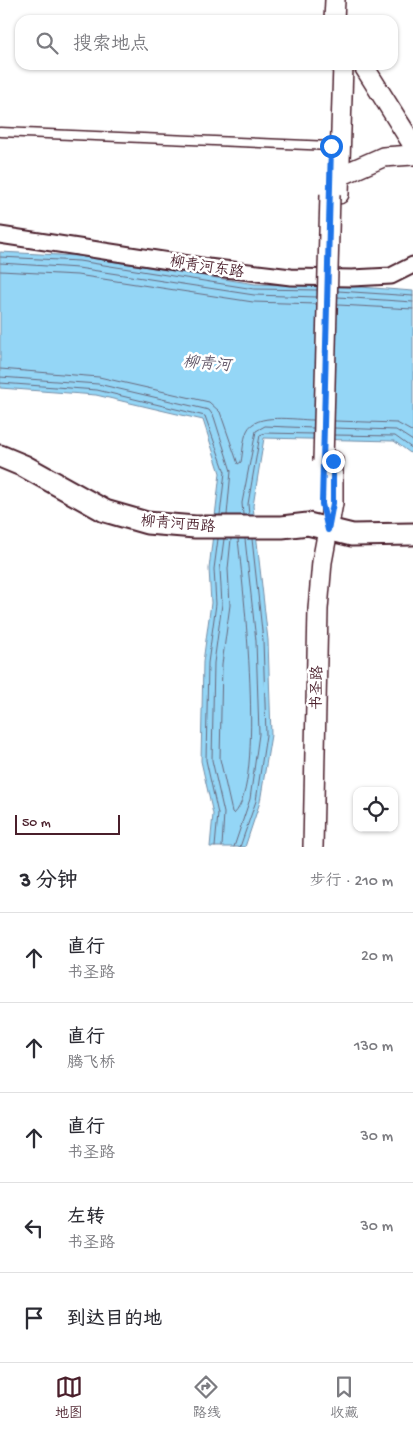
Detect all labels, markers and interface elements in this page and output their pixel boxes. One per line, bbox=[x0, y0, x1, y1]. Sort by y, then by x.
search box bbox=[15, 15, 398, 70]
icon: search bbox=[33, 29, 61, 57]
text: 搜索地点 bbox=[73, 34, 149, 57]
route start bbox=[320, 135, 343, 158]
street label: 柳青河东路 bbox=[168, 253, 245, 283]
water label: 柳青河 bbox=[182, 352, 235, 377]
route end bbox=[322, 450, 345, 473]
street label: 柳青河西路 bbox=[140, 513, 216, 537]
street label: 书圣路 bbox=[309, 665, 327, 711]
map controls bbox=[353, 787, 398, 832]
button: locate bbox=[353, 787, 398, 832]
scale bar bbox=[15, 812, 120, 835]
text: 50 m bbox=[22, 815, 51, 832]
text: 3 分钟 bbox=[20, 870, 78, 895]
text: 步行 · 210 m bbox=[310, 873, 393, 892]
text: 直行 bbox=[67, 937, 105, 960]
icon: ahead bbox=[20, 944, 48, 972]
text: 20 m bbox=[361, 948, 393, 967]
text: 书圣路 bbox=[67, 965, 115, 984]
text: 直行 bbox=[67, 1027, 105, 1050]
icon: ahead bbox=[20, 1034, 48, 1062]
text: 130 m bbox=[354, 1038, 393, 1057]
text: 腾飞桥 bbox=[67, 1055, 115, 1074]
text: 直行 bbox=[67, 1117, 105, 1140]
icon: ahead bbox=[20, 1124, 48, 1152]
text: 30 m bbox=[360, 1128, 393, 1147]
text: 书圣路 bbox=[67, 1145, 115, 1164]
text: 左转 bbox=[67, 1207, 105, 1230]
icon: left bbox=[20, 1214, 48, 1242]
text: 30 m bbox=[360, 1218, 393, 1237]
text: 书圣路 bbox=[67, 1235, 115, 1254]
icon: arrive bbox=[20, 1304, 48, 1332]
text: 到达目的地 bbox=[67, 1309, 162, 1332]
tab: 地图 bbox=[55, 1373, 83, 1423]
tab: 路线 bbox=[192, 1373, 220, 1423]
tab: 收藏 bbox=[330, 1373, 358, 1423]

